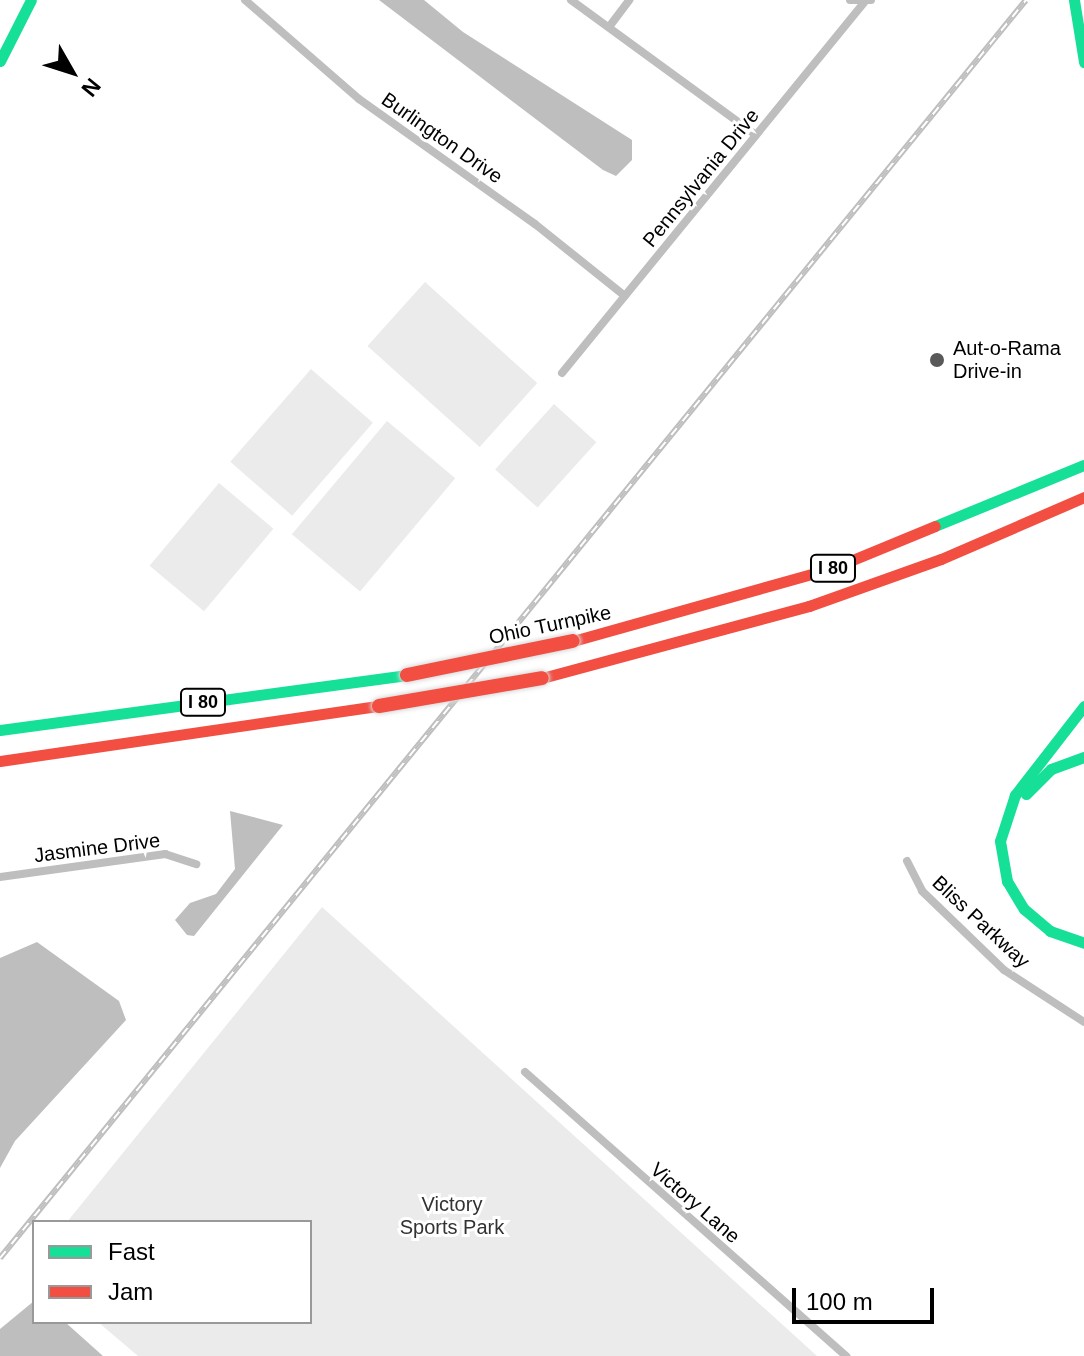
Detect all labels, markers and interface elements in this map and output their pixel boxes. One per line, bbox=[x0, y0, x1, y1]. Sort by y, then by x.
north arrow bbox=[32, 32, 112, 112]
text: N bbox=[76, 73, 106, 101]
street label: Burlington Drive bbox=[377, 87, 507, 189]
street label: Pennsylvania Drive bbox=[638, 104, 764, 252]
place label: Aut-o-Rama Drive-in bbox=[953, 336, 1061, 383]
marker: Aut-o-Rama Drive-in bbox=[928, 351, 946, 369]
road number: I 80 bbox=[809, 554, 857, 582]
street label: Ohio Turnpike bbox=[486, 600, 614, 650]
road number: I 80 bbox=[179, 688, 227, 716]
street label: Jasmine Drive bbox=[33, 828, 161, 868]
street label: Bliss Parkway bbox=[927, 871, 1035, 973]
street label: Victory Lane bbox=[645, 1158, 745, 1248]
park label: Victory Sports Park bbox=[400, 1192, 504, 1239]
legend bbox=[32, 1220, 312, 1324]
text: Fast bbox=[108, 1238, 155, 1265]
scale bar bbox=[796, 1272, 938, 1322]
text: Jam bbox=[108, 1278, 153, 1305]
text: 100 m bbox=[806, 1288, 873, 1315]

